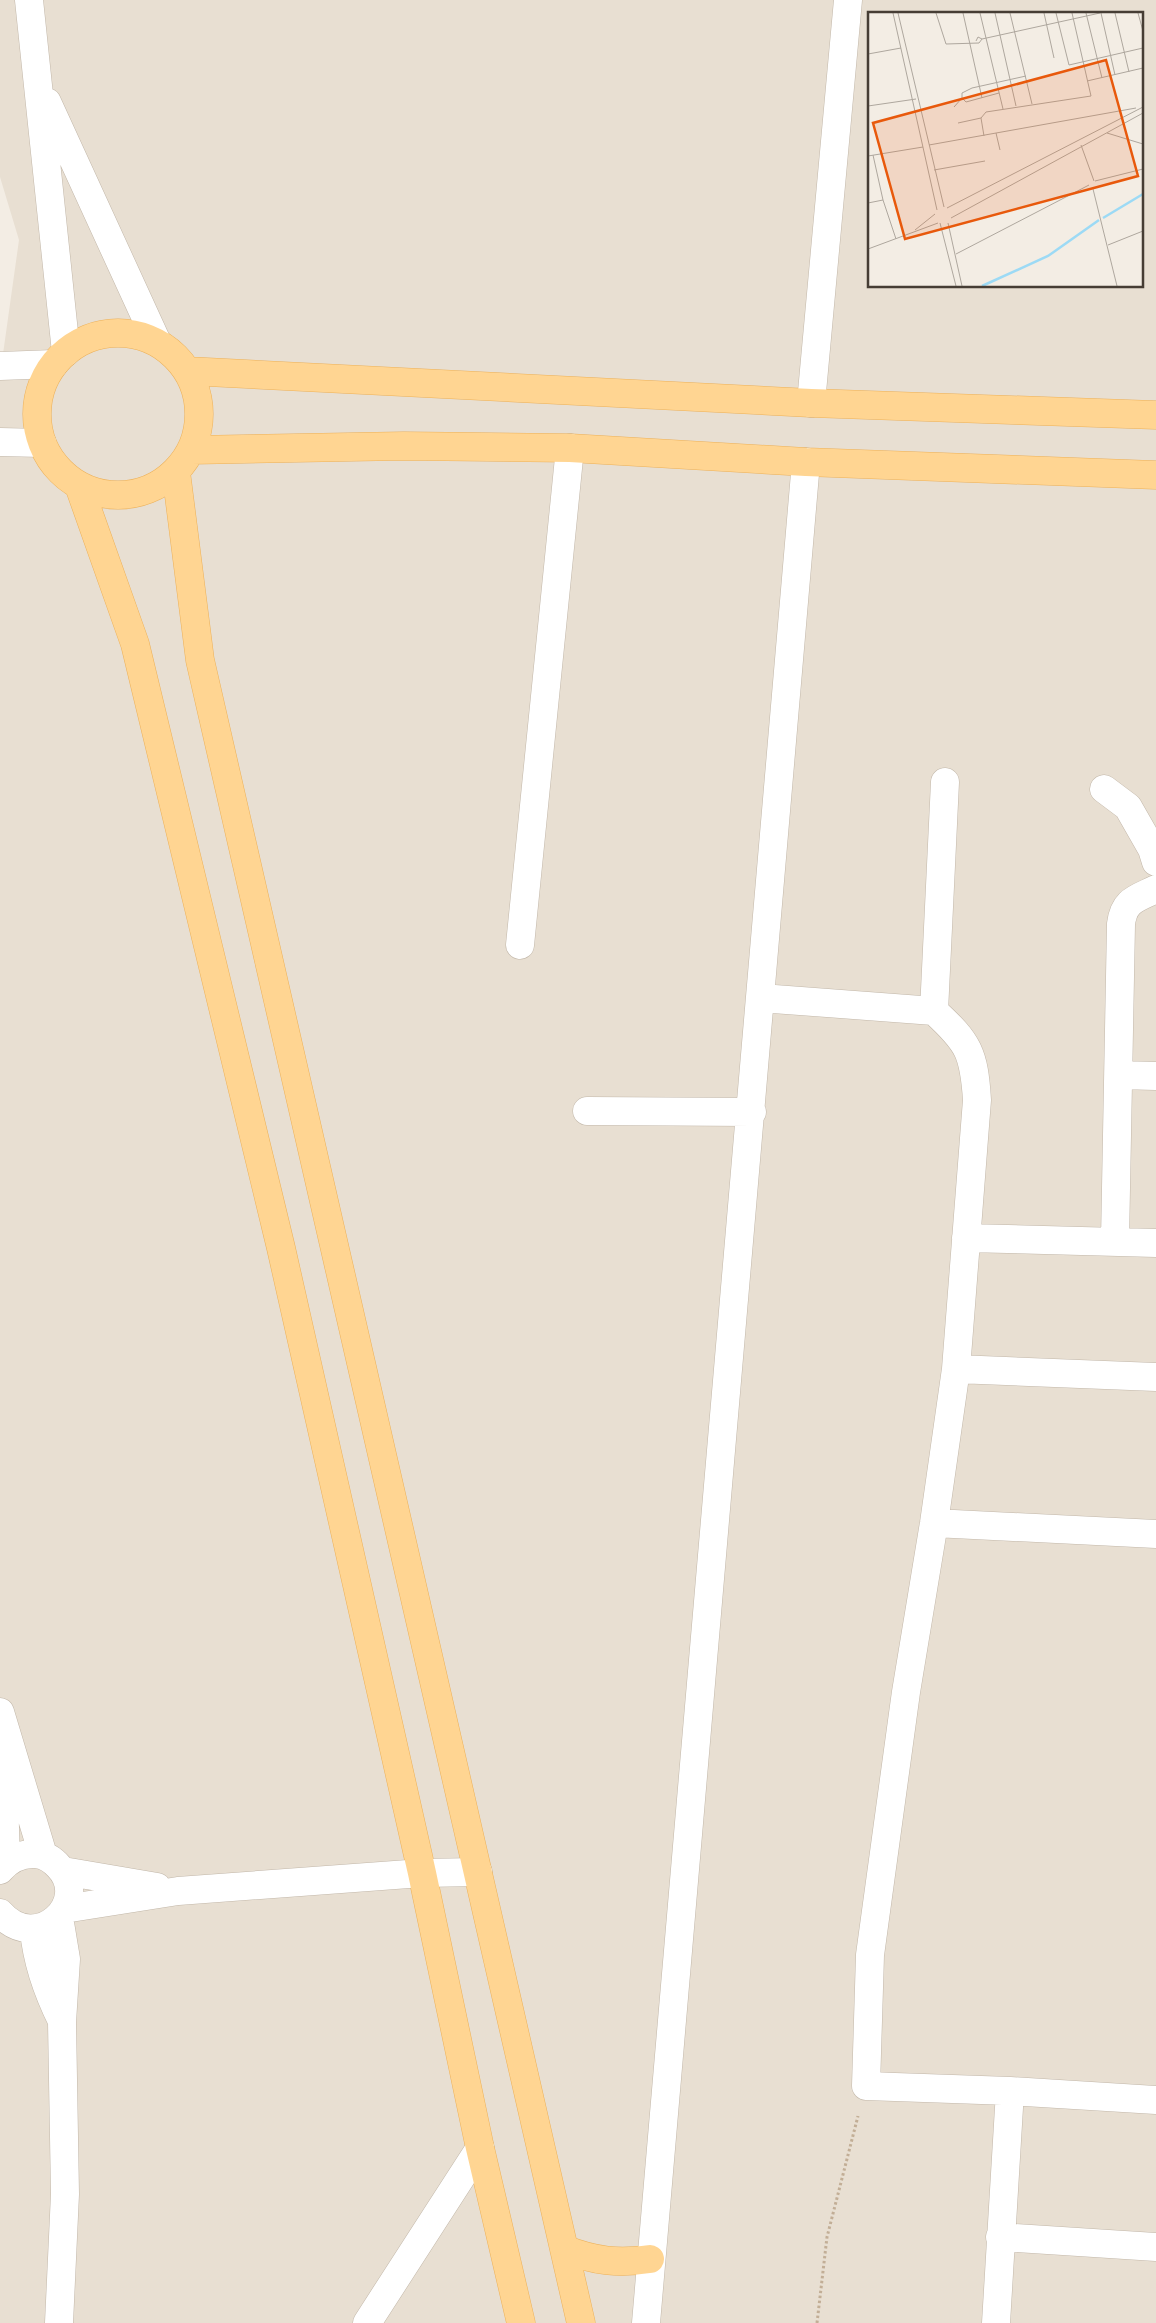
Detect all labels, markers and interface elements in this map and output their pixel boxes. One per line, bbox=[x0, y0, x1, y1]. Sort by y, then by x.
inset map bbox=[868, 12, 1144, 288]

